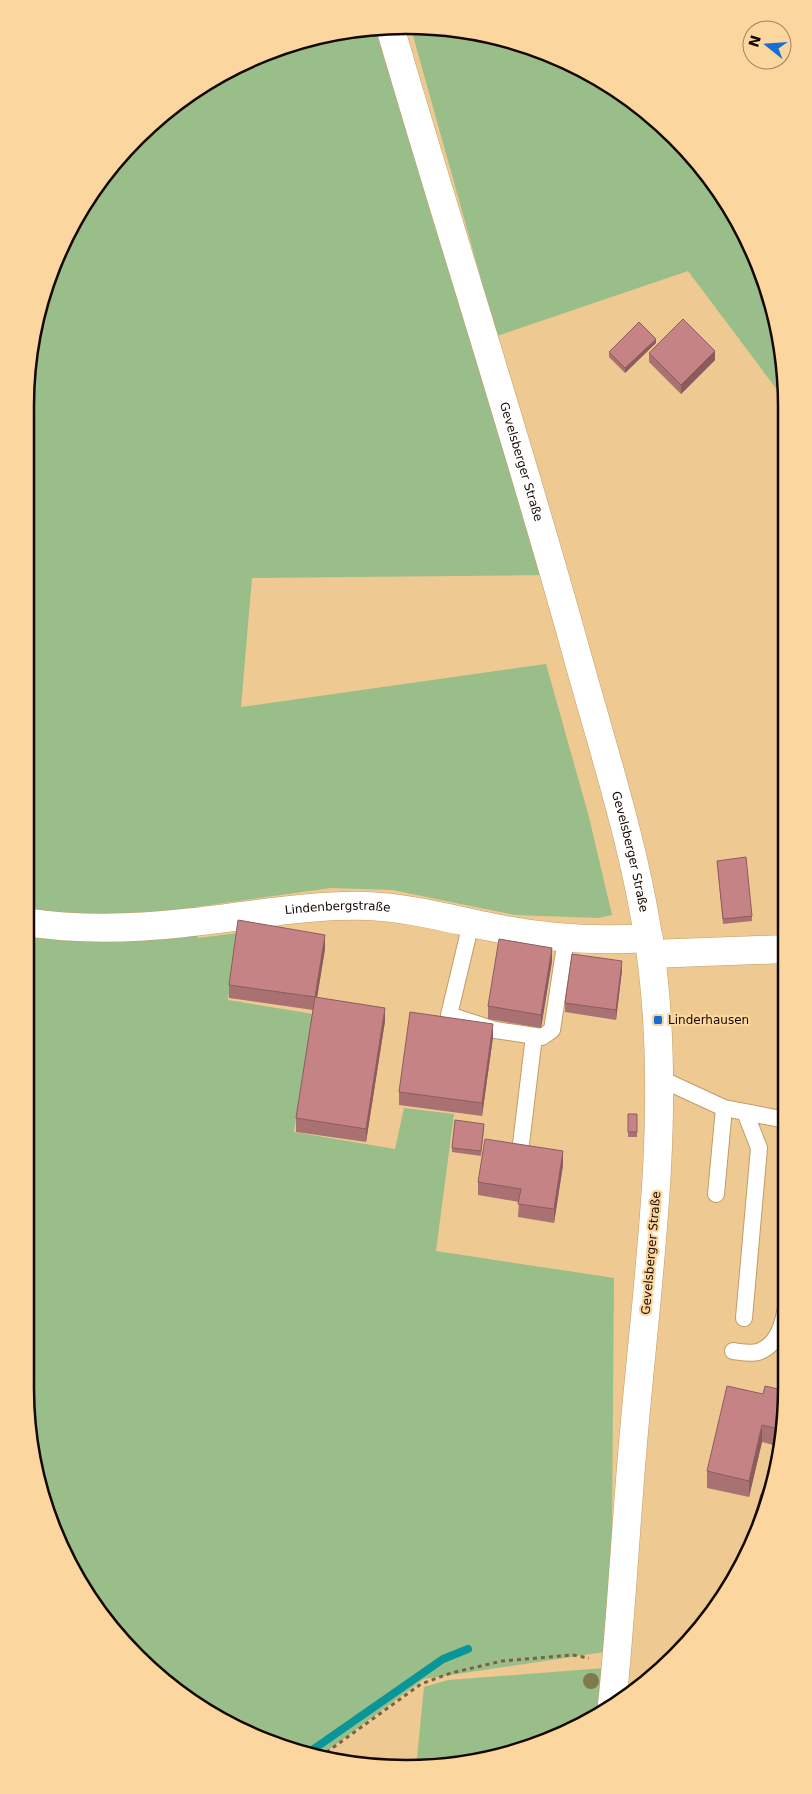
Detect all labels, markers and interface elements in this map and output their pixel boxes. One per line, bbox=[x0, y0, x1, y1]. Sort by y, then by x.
north arrow bbox=[742, 20, 792, 70]
text: N bbox=[745, 33, 764, 49]
street label: Gevelsberger Straße bbox=[497, 400, 546, 523]
street label: Gevelsberger Straße bbox=[609, 790, 651, 913]
street label: Lindenbergstraße bbox=[284, 899, 391, 917]
place label: Linderhausen bbox=[668, 1013, 749, 1027]
marker: Linderhausen bbox=[652, 1014, 664, 1026]
street label: Gevelsberger Straße bbox=[639, 1191, 663, 1315]

